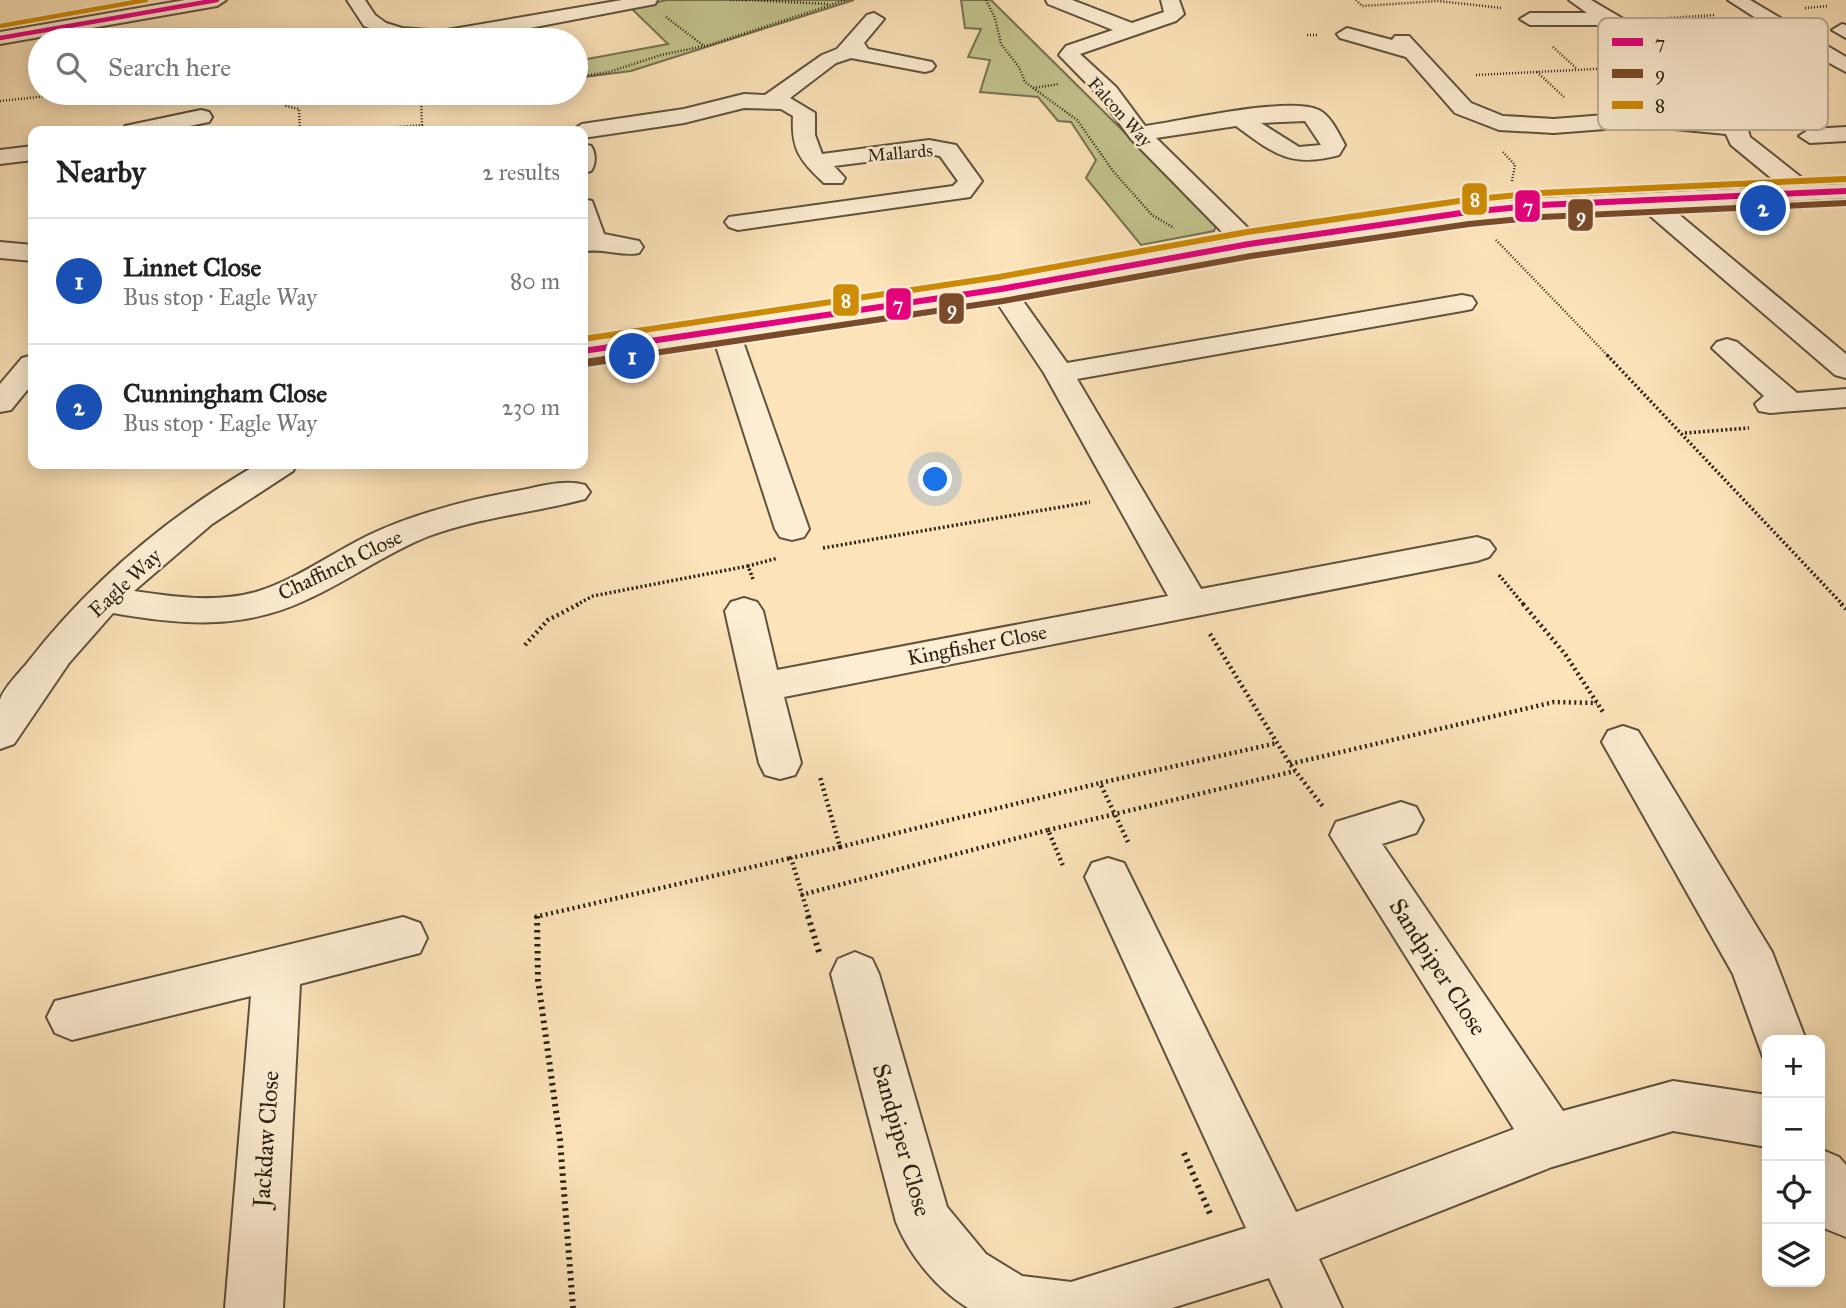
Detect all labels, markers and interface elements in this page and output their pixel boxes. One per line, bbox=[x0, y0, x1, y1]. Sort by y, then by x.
legend bbox=[1598, 18, 1828, 130]
search box bbox=[28, 28, 588, 105]
text: 7 bbox=[1655, 31, 1665, 54]
icon: search bbox=[52, 48, 90, 86]
text: Search here bbox=[108, 51, 231, 83]
text: 9 bbox=[1655, 62, 1665, 85]
street label: Falcon Way bbox=[1083, 73, 1157, 152]
text: 8 bbox=[1655, 94, 1665, 117]
street label: Mallards bbox=[866, 139, 934, 167]
text: Nearby bbox=[56, 154, 146, 190]
text: 2 results bbox=[482, 158, 560, 186]
line badge: 8 bbox=[1461, 182, 1488, 216]
pin: 2 bbox=[1740, 182, 1786, 234]
text: 8 bbox=[1470, 188, 1480, 211]
line badge: 7 bbox=[1514, 189, 1541, 223]
text: 7 bbox=[1523, 195, 1533, 218]
line badge: 9 bbox=[1567, 198, 1594, 232]
text: 9 bbox=[1576, 204, 1586, 228]
text: Linnet Close bbox=[123, 251, 261, 283]
text: 1 bbox=[74, 267, 84, 295]
text: 80 m bbox=[510, 267, 560, 295]
text: Bus stop · Eagle Way bbox=[123, 283, 317, 311]
line badge: 8 bbox=[832, 283, 860, 317]
line badge: 7 bbox=[885, 287, 912, 321]
text: 8 bbox=[841, 289, 851, 312]
line badge: 9 bbox=[938, 292, 965, 325]
text: 7 bbox=[893, 293, 903, 316]
text: 9 bbox=[947, 297, 957, 321]
pin: 1 bbox=[609, 330, 655, 382]
text: Cunningham Close bbox=[123, 377, 327, 409]
text: 2 bbox=[73, 393, 85, 421]
text: 230 m bbox=[502, 393, 560, 421]
text: Bus stop · Eagle Way bbox=[123, 409, 317, 437]
your location bbox=[918, 462, 952, 496]
street label: Chaffinch Close bbox=[274, 524, 407, 606]
street label: Eagle Way bbox=[83, 542, 168, 623]
street label: Kingfisher Close bbox=[905, 619, 1049, 671]
street label: Sandpiper Close bbox=[1383, 893, 1493, 1041]
map controls bbox=[1762, 1035, 1825, 1287]
button: + bbox=[1762, 1035, 1825, 1098]
street label: Sandpiper Close bbox=[866, 1060, 938, 1220]
street label: Jackdaw Close bbox=[246, 1070, 286, 1211]
button: − bbox=[1762, 1098, 1825, 1161]
button: locate bbox=[1762, 1161, 1825, 1224]
button: layers bbox=[1762, 1224, 1825, 1287]

